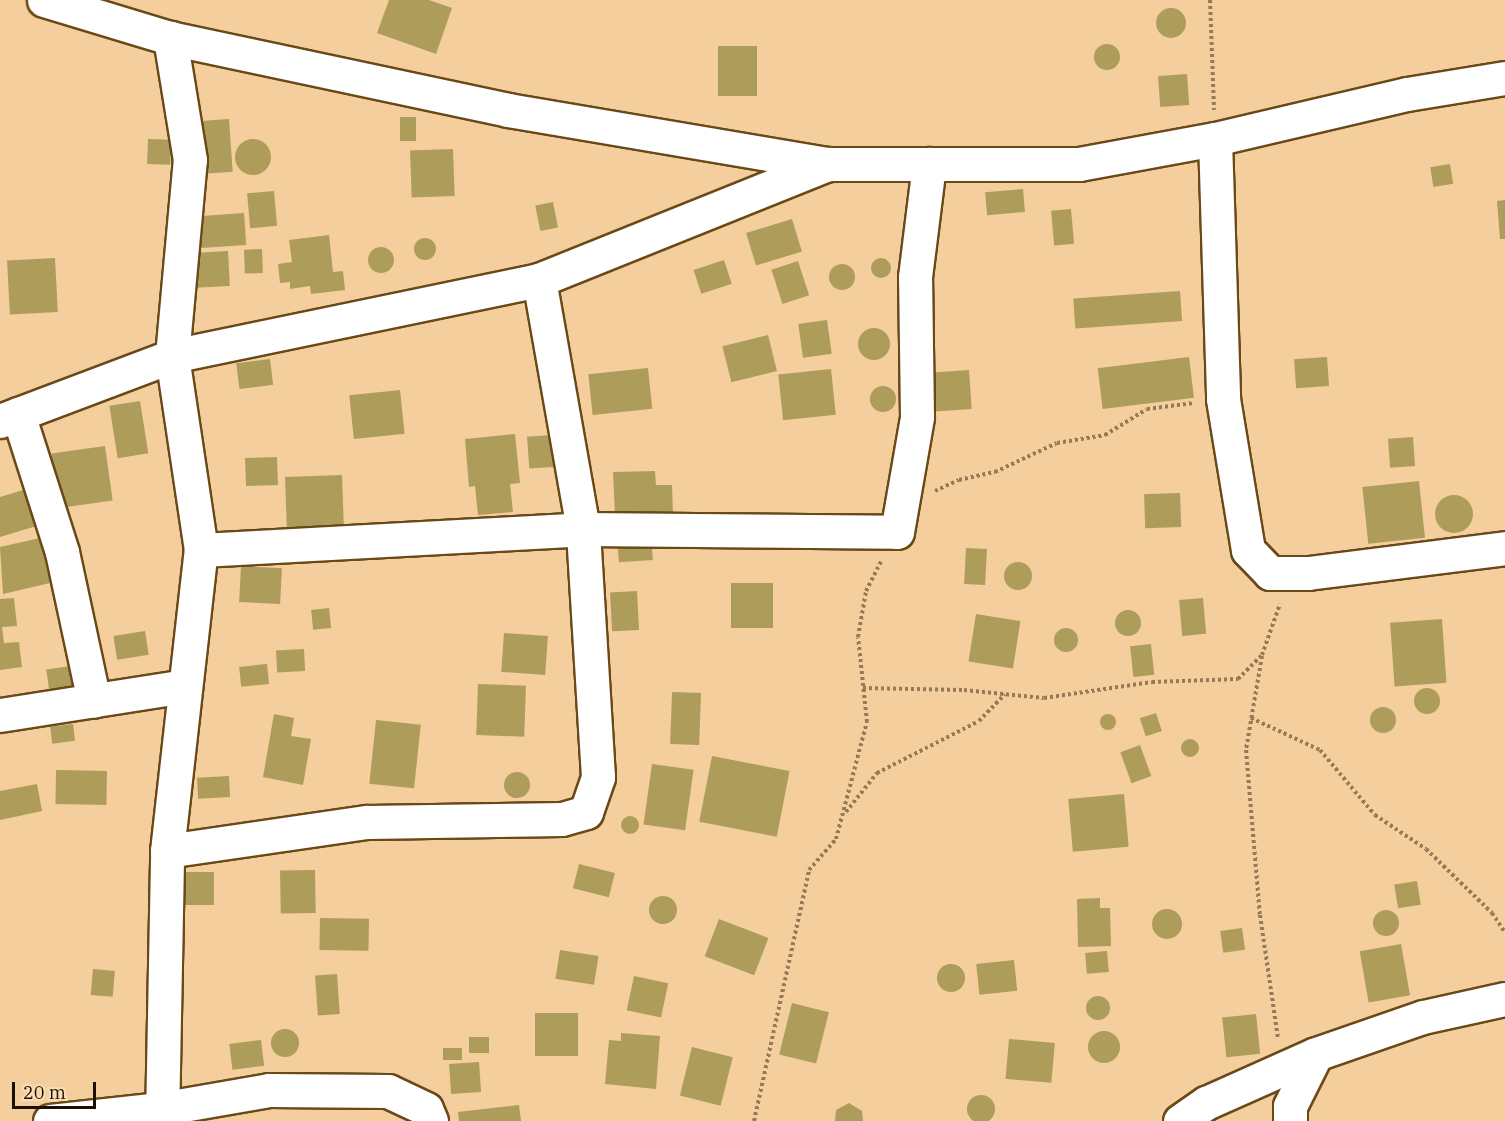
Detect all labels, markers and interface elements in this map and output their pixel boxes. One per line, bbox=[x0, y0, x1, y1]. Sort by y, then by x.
scale bar bbox=[15, 1070, 99, 1108]
text: 20 m bbox=[23, 1081, 66, 1104]

